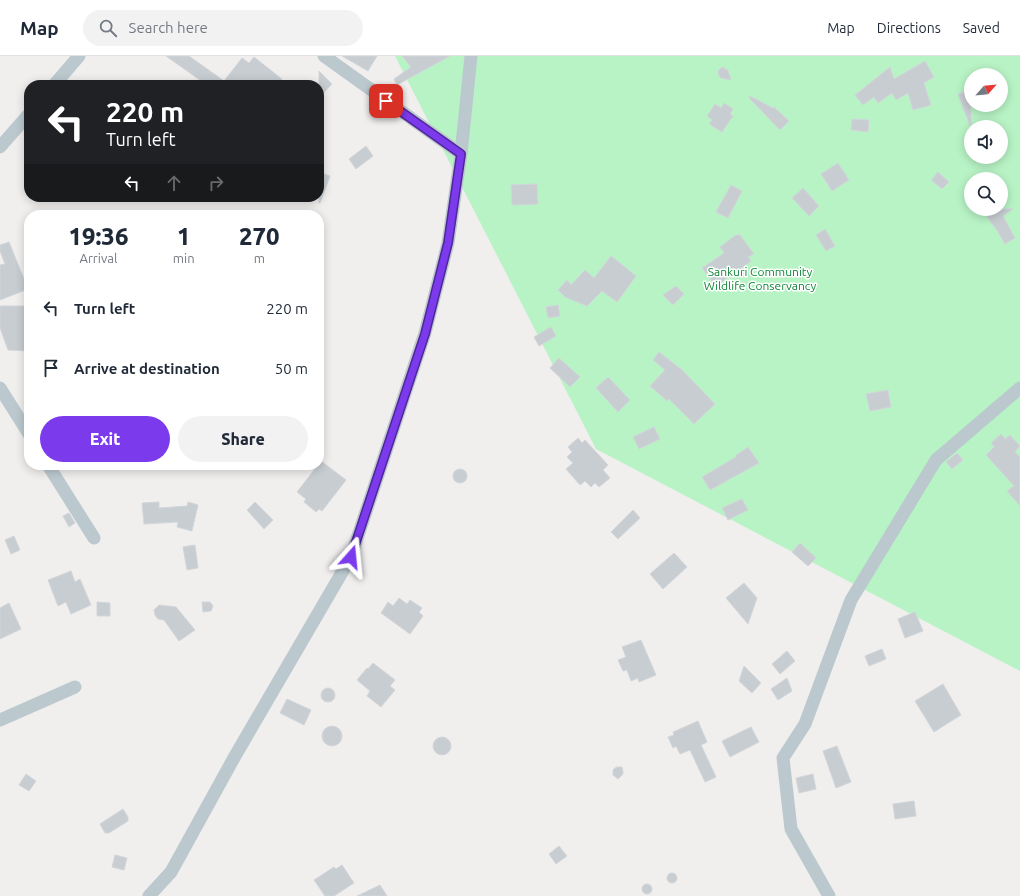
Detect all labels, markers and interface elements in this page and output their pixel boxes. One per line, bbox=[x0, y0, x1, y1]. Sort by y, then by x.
search box bbox=[83, 10, 363, 46]
text: Map bbox=[20, 17, 59, 39]
icon: search bbox=[97, 17, 119, 39]
text: Search here bbox=[129, 19, 208, 36]
text: Map bbox=[827, 20, 855, 36]
text: Directions bbox=[877, 20, 941, 36]
text: Saved bbox=[963, 20, 1000, 36]
north arrow bbox=[964, 68, 1008, 112]
map controls bbox=[964, 68, 1008, 216]
pin bbox=[369, 84, 403, 118]
icon: arrive bbox=[375, 90, 397, 112]
icon: left bbox=[40, 96, 92, 148]
text: 220 m bbox=[106, 96, 184, 127]
button: sound bbox=[964, 120, 1008, 164]
text: Turn left bbox=[106, 129, 176, 149]
icon: left bbox=[121, 172, 143, 194]
icon: ahead bbox=[163, 172, 185, 194]
icon: right bbox=[205, 172, 227, 194]
button: search bbox=[964, 172, 1008, 216]
text: 19:36 bbox=[68, 223, 128, 250]
text: 1 bbox=[177, 223, 190, 250]
text: 270 bbox=[239, 223, 280, 250]
text: Arrival bbox=[79, 251, 117, 265]
text: min bbox=[173, 251, 195, 265]
text: m bbox=[254, 251, 265, 265]
park label: Sankuri Community Wildlife Conservancy bbox=[704, 265, 817, 292]
icon: left bbox=[40, 297, 62, 319]
text: Turn left bbox=[74, 300, 135, 317]
text: 220 m bbox=[266, 300, 308, 317]
icon: arrive bbox=[40, 357, 62, 379]
text: Arrive at destination bbox=[74, 360, 220, 377]
text: 50 m bbox=[275, 360, 308, 377]
button: Exit bbox=[40, 416, 170, 462]
button: Share bbox=[178, 416, 308, 462]
position arrow bbox=[330, 536, 372, 578]

